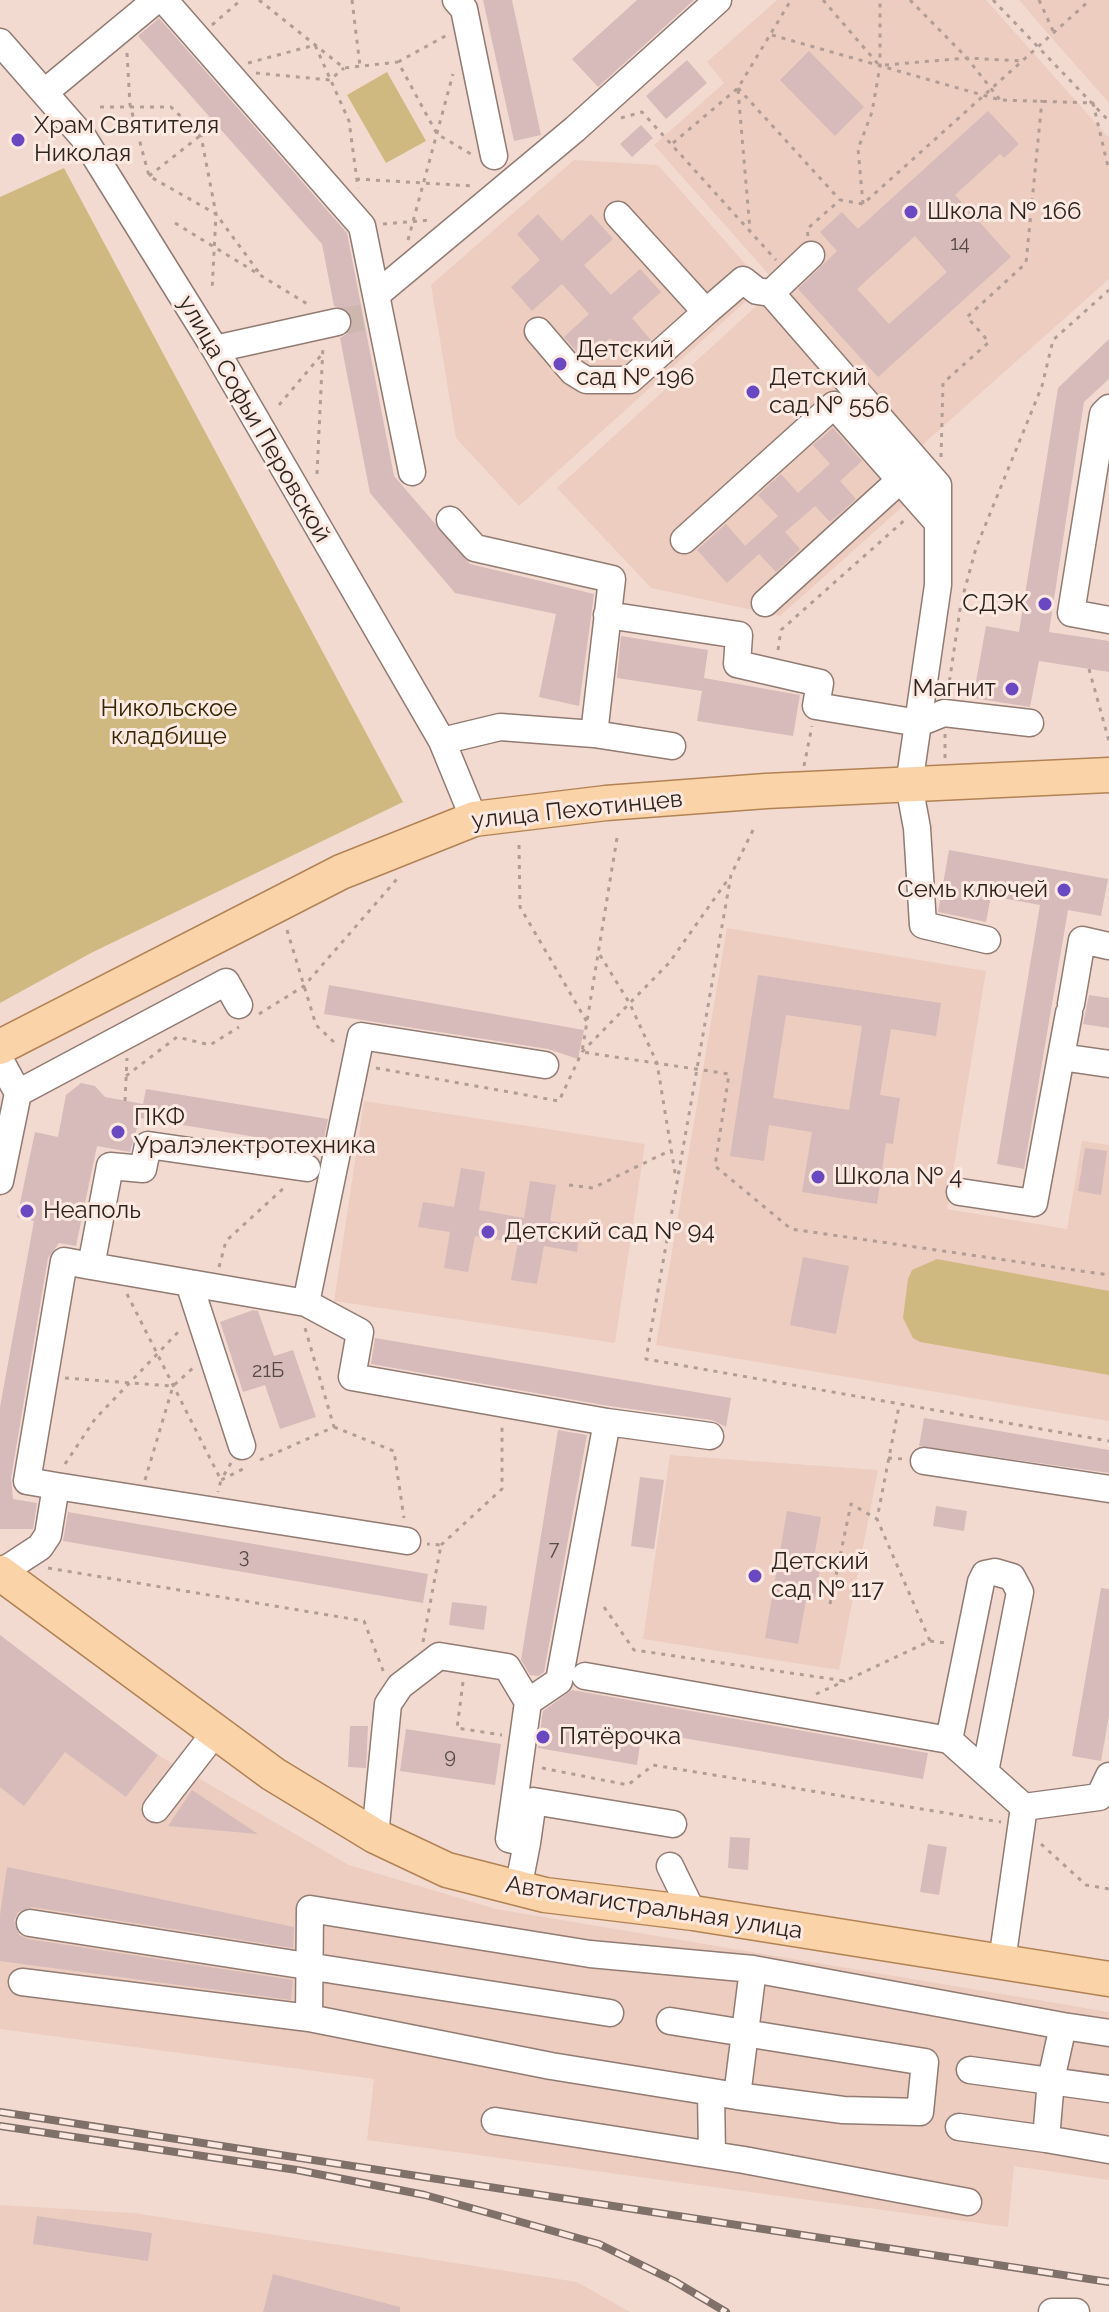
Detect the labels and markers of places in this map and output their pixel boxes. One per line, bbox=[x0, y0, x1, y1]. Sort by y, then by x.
place label: Храм Святителя Николая bbox=[34, 112, 219, 168]
marker: Храм Святителя Николая bbox=[9, 131, 27, 149]
place label: Школа № 166 bbox=[927, 198, 1081, 226]
marker: Школа № 166 bbox=[902, 203, 920, 221]
place label: Детский сад № 196 bbox=[576, 336, 695, 392]
marker: Детский сад № 196 bbox=[551, 355, 569, 373]
place label: Детский сад № 556 bbox=[769, 364, 889, 420]
marker: Детский сад № 556 bbox=[744, 383, 762, 401]
place label: СДЭК bbox=[962, 590, 1029, 618]
marker: СДЭК bbox=[1036, 595, 1054, 613]
place label: Магнит bbox=[913, 675, 996, 703]
marker: Магнит bbox=[1003, 680, 1021, 698]
place label: Семь ключей bbox=[897, 876, 1048, 904]
marker: Семь ключей bbox=[1055, 881, 1073, 899]
place label: ПКФ Уралэлектротехника bbox=[134, 1104, 376, 1160]
marker: ПКФ Уралэлектротехника bbox=[109, 1123, 127, 1141]
place label: Школа № 4 bbox=[834, 1163, 962, 1191]
marker: Школа № 4 bbox=[809, 1168, 827, 1186]
place label: Неаполь bbox=[43, 1197, 141, 1225]
marker: Неаполь bbox=[18, 1202, 36, 1220]
place label: Детский сад № 94 bbox=[504, 1218, 715, 1246]
marker: Детский сад № 94 bbox=[479, 1223, 497, 1241]
place label: Детский сад № 117 bbox=[771, 1548, 884, 1604]
marker: Детский сад № 117 bbox=[746, 1567, 764, 1585]
place label: Пятёрочка bbox=[559, 1723, 681, 1751]
marker: Пятёрочка bbox=[534, 1728, 552, 1746]

